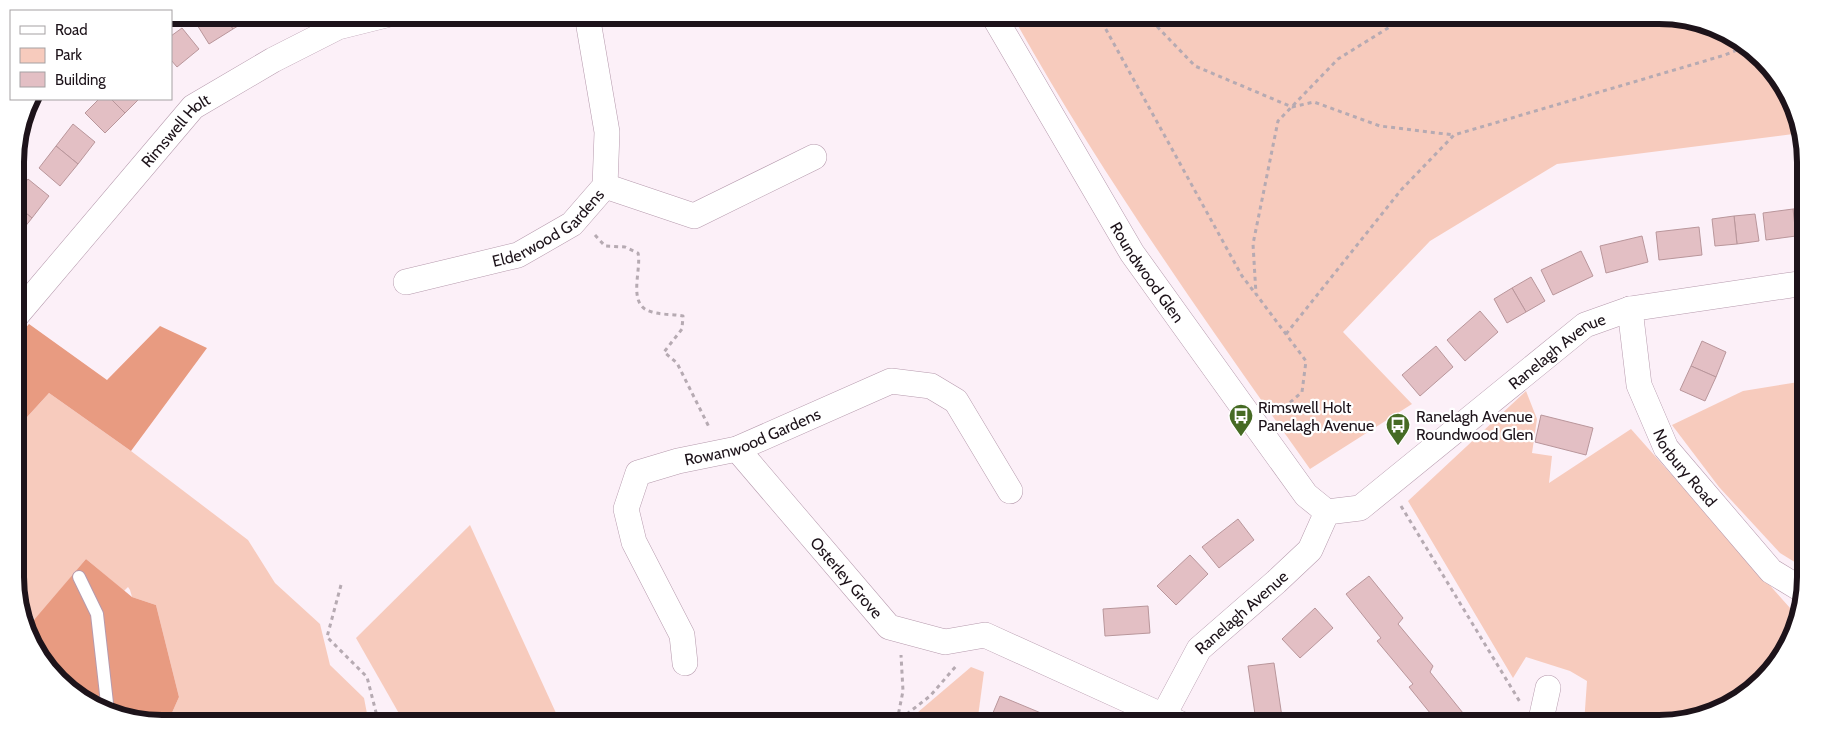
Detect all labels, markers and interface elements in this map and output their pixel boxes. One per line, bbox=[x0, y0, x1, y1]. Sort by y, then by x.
legend bbox=[10, 10, 172, 100]
text: Road bbox=[55, 21, 88, 39]
text: Park bbox=[55, 46, 82, 64]
text: Building bbox=[55, 71, 106, 89]
street label: Rimswell Holt bbox=[137, 90, 214, 171]
street label: Elderwood Gardens bbox=[490, 185, 608, 271]
street label: Roundwood Glen bbox=[1106, 219, 1188, 326]
street label: Ranelagh Avenue bbox=[1505, 310, 1608, 393]
place label: Rimswell Holt Panelagh Avenue bbox=[1258, 398, 1374, 435]
bus stop icon: Rimswell Holt Panelagh Avenue bbox=[1228, 403, 1254, 437]
street label: Rowanwood Gardens bbox=[683, 404, 824, 469]
place label: Ranelagh Avenue Roundwood Glen bbox=[1416, 407, 1533, 444]
bus stop icon: Ranelagh Avenue Roundwood Glen bbox=[1385, 412, 1411, 446]
street label: Norbury Road bbox=[1649, 426, 1721, 511]
street label: Osterley Grove bbox=[806, 533, 886, 622]
street label: Ranelagh Avenue bbox=[1191, 567, 1292, 658]

